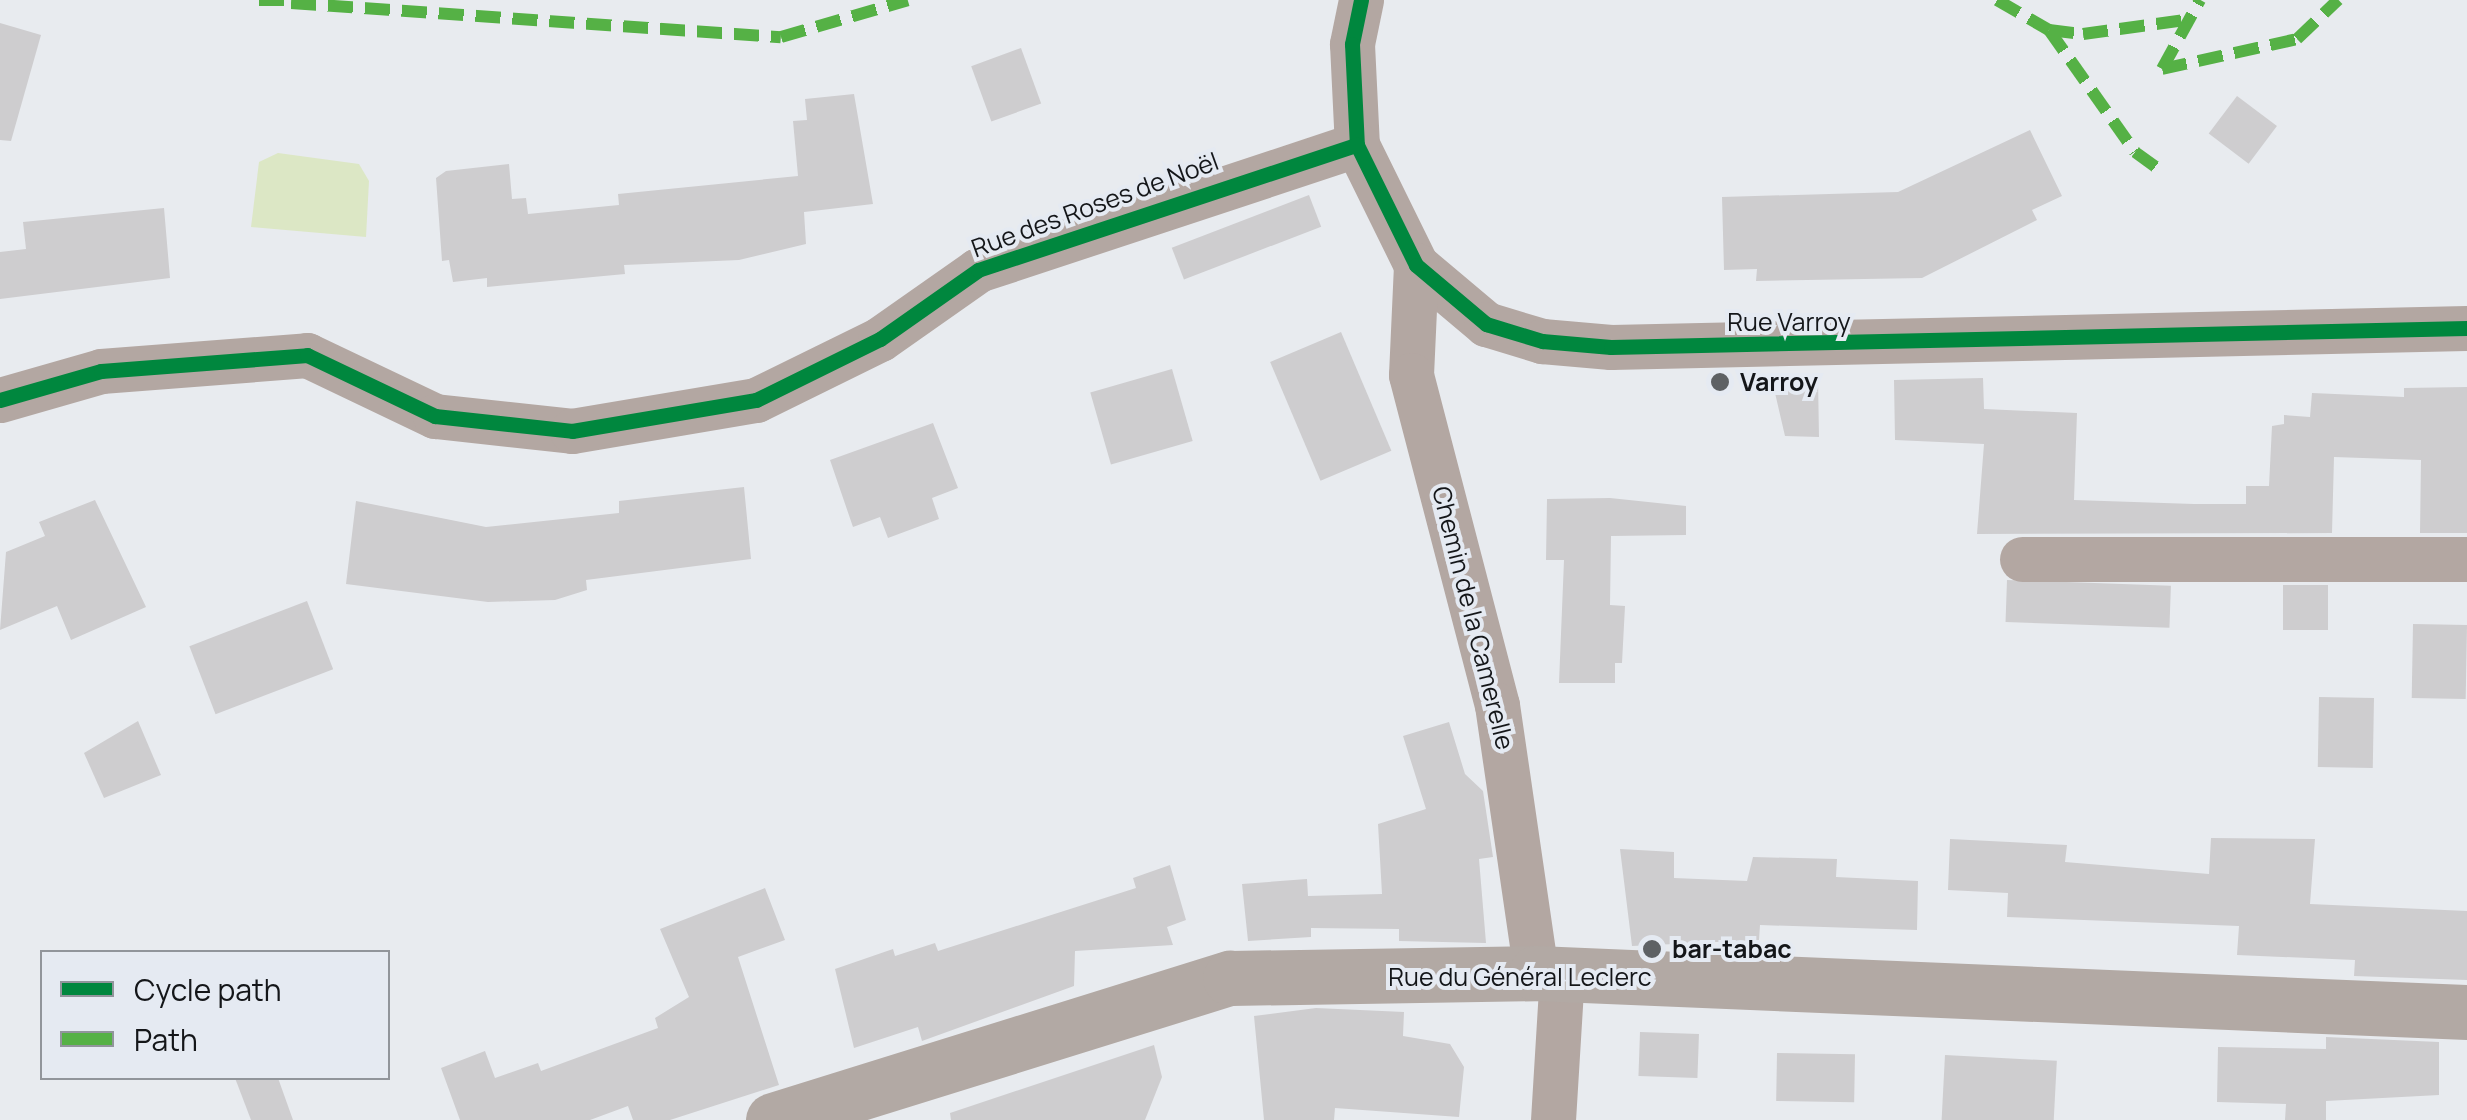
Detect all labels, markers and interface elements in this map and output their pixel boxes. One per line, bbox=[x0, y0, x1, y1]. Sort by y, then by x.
street label: Rue des Roses de Noël bbox=[967, 146, 1223, 264]
street label: Rue Varroy bbox=[1727, 307, 1851, 337]
place label: Varroy bbox=[1740, 367, 1818, 397]
marker: Varroy bbox=[1709, 371, 1731, 393]
street label: Chemin de la Camerelle bbox=[1426, 483, 1520, 753]
place label: bar-tabac bbox=[1672, 934, 1792, 964]
marker: bar-tabac bbox=[1641, 938, 1663, 960]
legend bbox=[40, 950, 390, 1080]
street label: Rue du Général Leclerc bbox=[1388, 962, 1652, 992]
text: Cycle path bbox=[134, 969, 282, 1010]
text: Path bbox=[134, 1019, 198, 1060]

